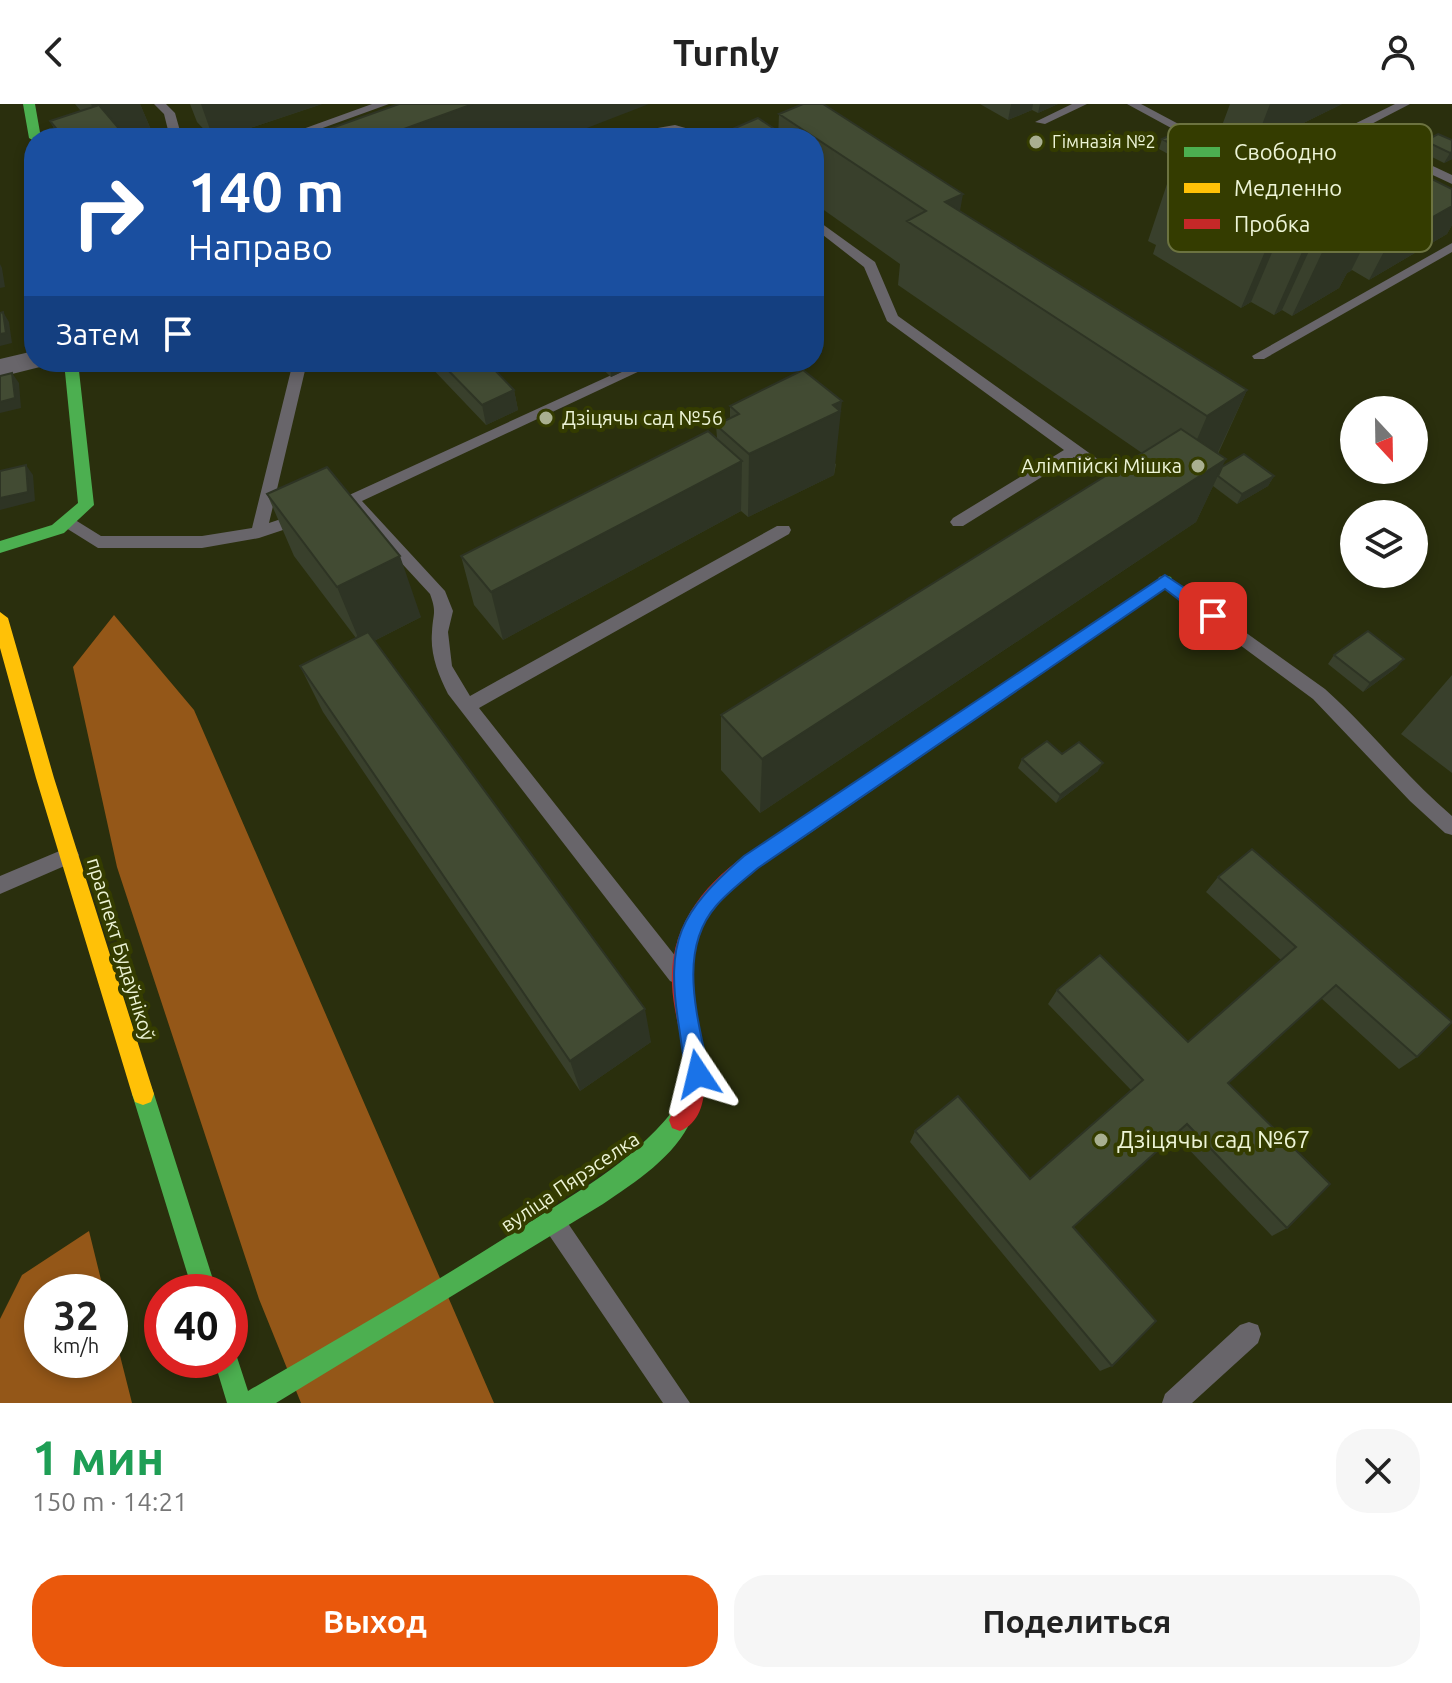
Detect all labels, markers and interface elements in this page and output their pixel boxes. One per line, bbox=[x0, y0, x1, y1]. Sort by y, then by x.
icon: back bbox=[32, 30, 76, 74]
icon: person bbox=[1376, 30, 1420, 74]
text: Turnly bbox=[673, 32, 779, 73]
legend bbox=[1168, 124, 1432, 252]
place label: Гімназія №2 bbox=[1052, 131, 1156, 151]
marker: Гімназія №2 bbox=[1027, 133, 1045, 151]
text: Свободно bbox=[1234, 139, 1337, 164]
icon: right bbox=[56, 160, 160, 264]
text: 140 m bbox=[188, 160, 344, 223]
text: Медленно bbox=[1234, 175, 1342, 200]
text: Пробка bbox=[1234, 211, 1310, 236]
text: Направо bbox=[188, 226, 333, 267]
icon: arrive bbox=[156, 312, 200, 356]
text: Затем bbox=[56, 317, 140, 351]
north arrow bbox=[1340, 396, 1428, 484]
map controls bbox=[1340, 396, 1428, 588]
place label: Дзіцячы сад №56 bbox=[562, 406, 723, 429]
marker: Дзіцячы сад №56 bbox=[537, 409, 555, 427]
place label: Алімпійскі Мішка bbox=[1021, 454, 1182, 477]
marker: Алімпійскі Мішка bbox=[1189, 457, 1207, 475]
button: layers bbox=[1340, 500, 1428, 588]
pin bbox=[1179, 582, 1247, 650]
icon: arrive bbox=[1191, 594, 1235, 638]
street label: праспект Будаўнікоў bbox=[83, 855, 160, 1043]
position arrow bbox=[656, 1032, 740, 1116]
place label: Дзіцячы сад №67 bbox=[1117, 1126, 1310, 1153]
street label: вуліца Пярэселка bbox=[496, 1127, 643, 1236]
marker: Дзіцячы сад №67 bbox=[1092, 1131, 1110, 1149]
speed limit sign: 40 bbox=[144, 1274, 248, 1378]
text: 32 bbox=[53, 1293, 99, 1338]
text: km/h bbox=[53, 1334, 99, 1357]
button: close bbox=[1336, 1429, 1420, 1513]
text: 1 мин bbox=[32, 1430, 164, 1484]
text: 150 m · 14:21 bbox=[32, 1487, 188, 1516]
button: Выход bbox=[32, 1575, 718, 1667]
button: Поделиться bbox=[734, 1575, 1420, 1667]

